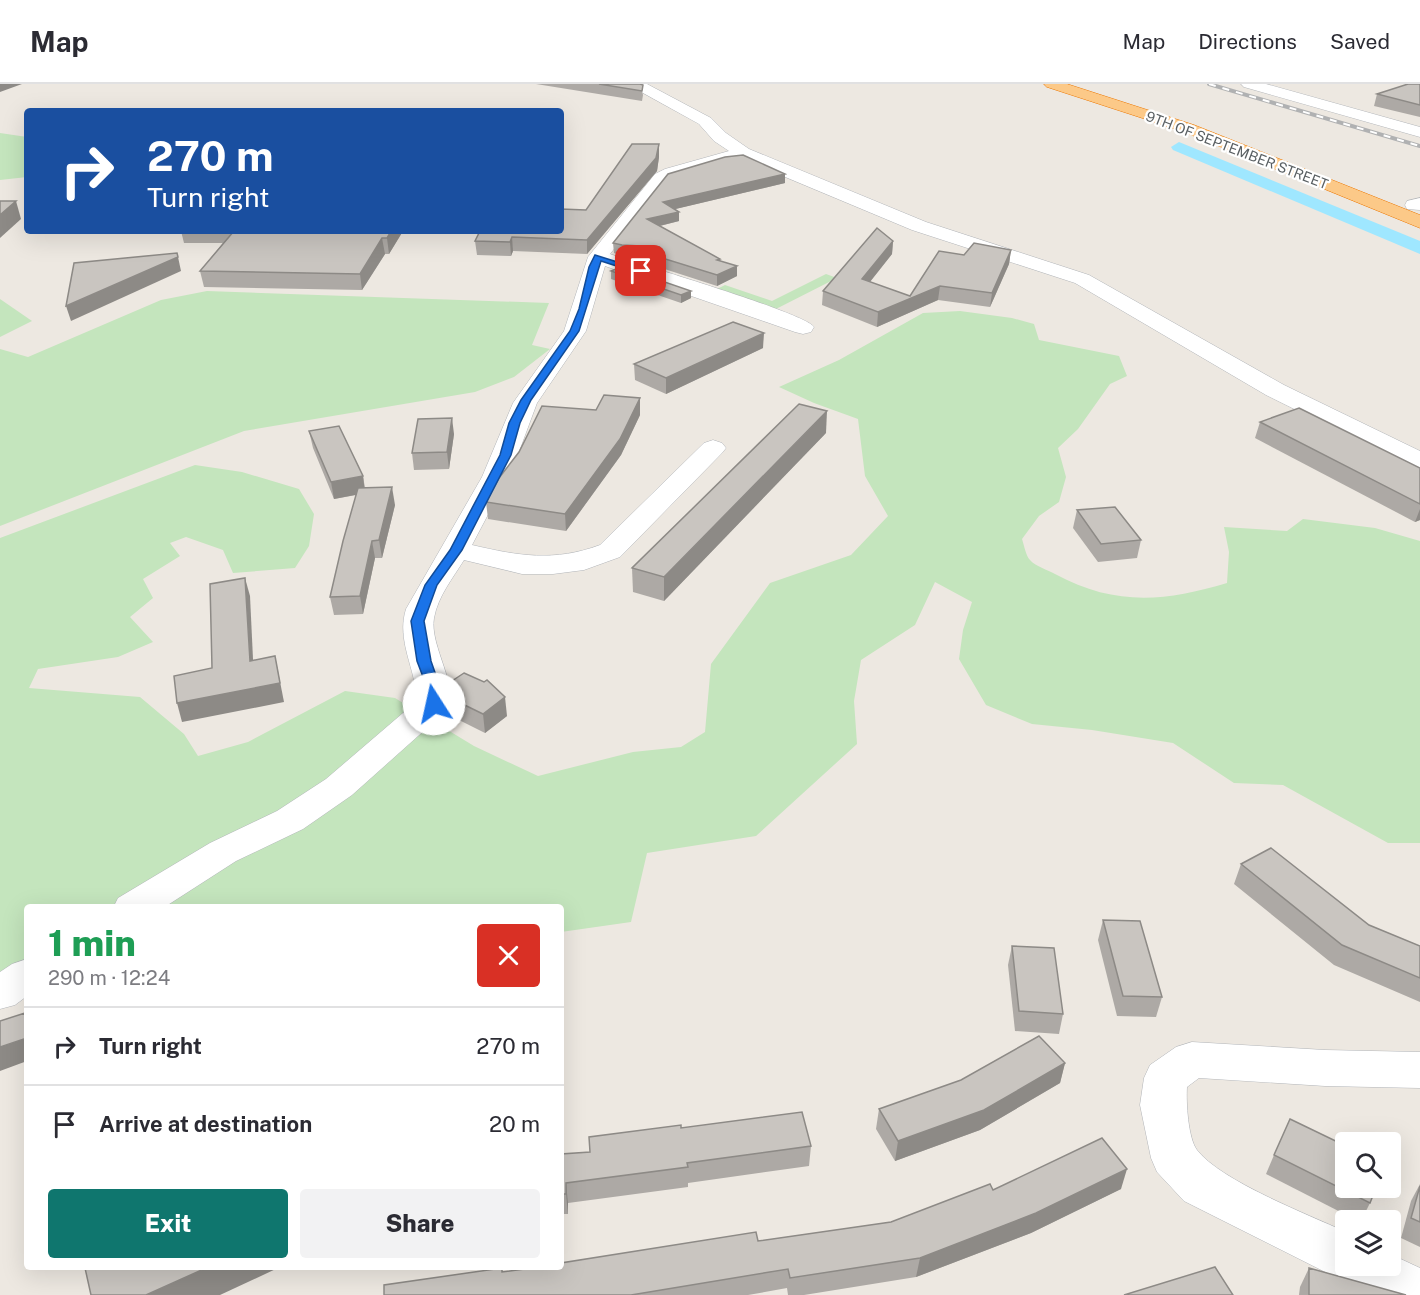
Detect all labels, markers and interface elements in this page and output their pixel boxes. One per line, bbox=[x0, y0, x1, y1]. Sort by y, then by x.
text: Map bbox=[30, 25, 89, 58]
text: Map bbox=[1123, 29, 1165, 54]
text: Directions bbox=[1198, 29, 1297, 54]
text: Saved bbox=[1330, 29, 1390, 54]
street label: 9TH OF SEPTEMBER STREET bbox=[1144, 108, 1330, 192]
text: 270 m bbox=[147, 131, 274, 180]
icon: right bbox=[48, 132, 126, 210]
text: Turn right bbox=[147, 181, 270, 213]
pin bbox=[615, 245, 666, 296]
icon: arrive bbox=[624, 254, 657, 287]
position arrow bbox=[402, 672, 466, 736]
text: 1 min bbox=[48, 922, 136, 964]
button: close bbox=[477, 924, 540, 987]
text: 290 m · 12:24 bbox=[48, 966, 170, 990]
icon: right bbox=[48, 1030, 81, 1063]
text: Turn right bbox=[99, 1033, 202, 1059]
text: 270 m bbox=[476, 1033, 540, 1059]
icon: arrive bbox=[48, 1108, 81, 1141]
text: Arrive at destination bbox=[99, 1111, 312, 1137]
text: 20 m bbox=[489, 1111, 540, 1137]
map controls bbox=[1335, 1132, 1401, 1276]
button: search bbox=[1335, 1132, 1401, 1198]
button: Exit bbox=[48, 1189, 288, 1258]
button: Share bbox=[300, 1189, 540, 1258]
button: layers bbox=[1335, 1210, 1401, 1276]

